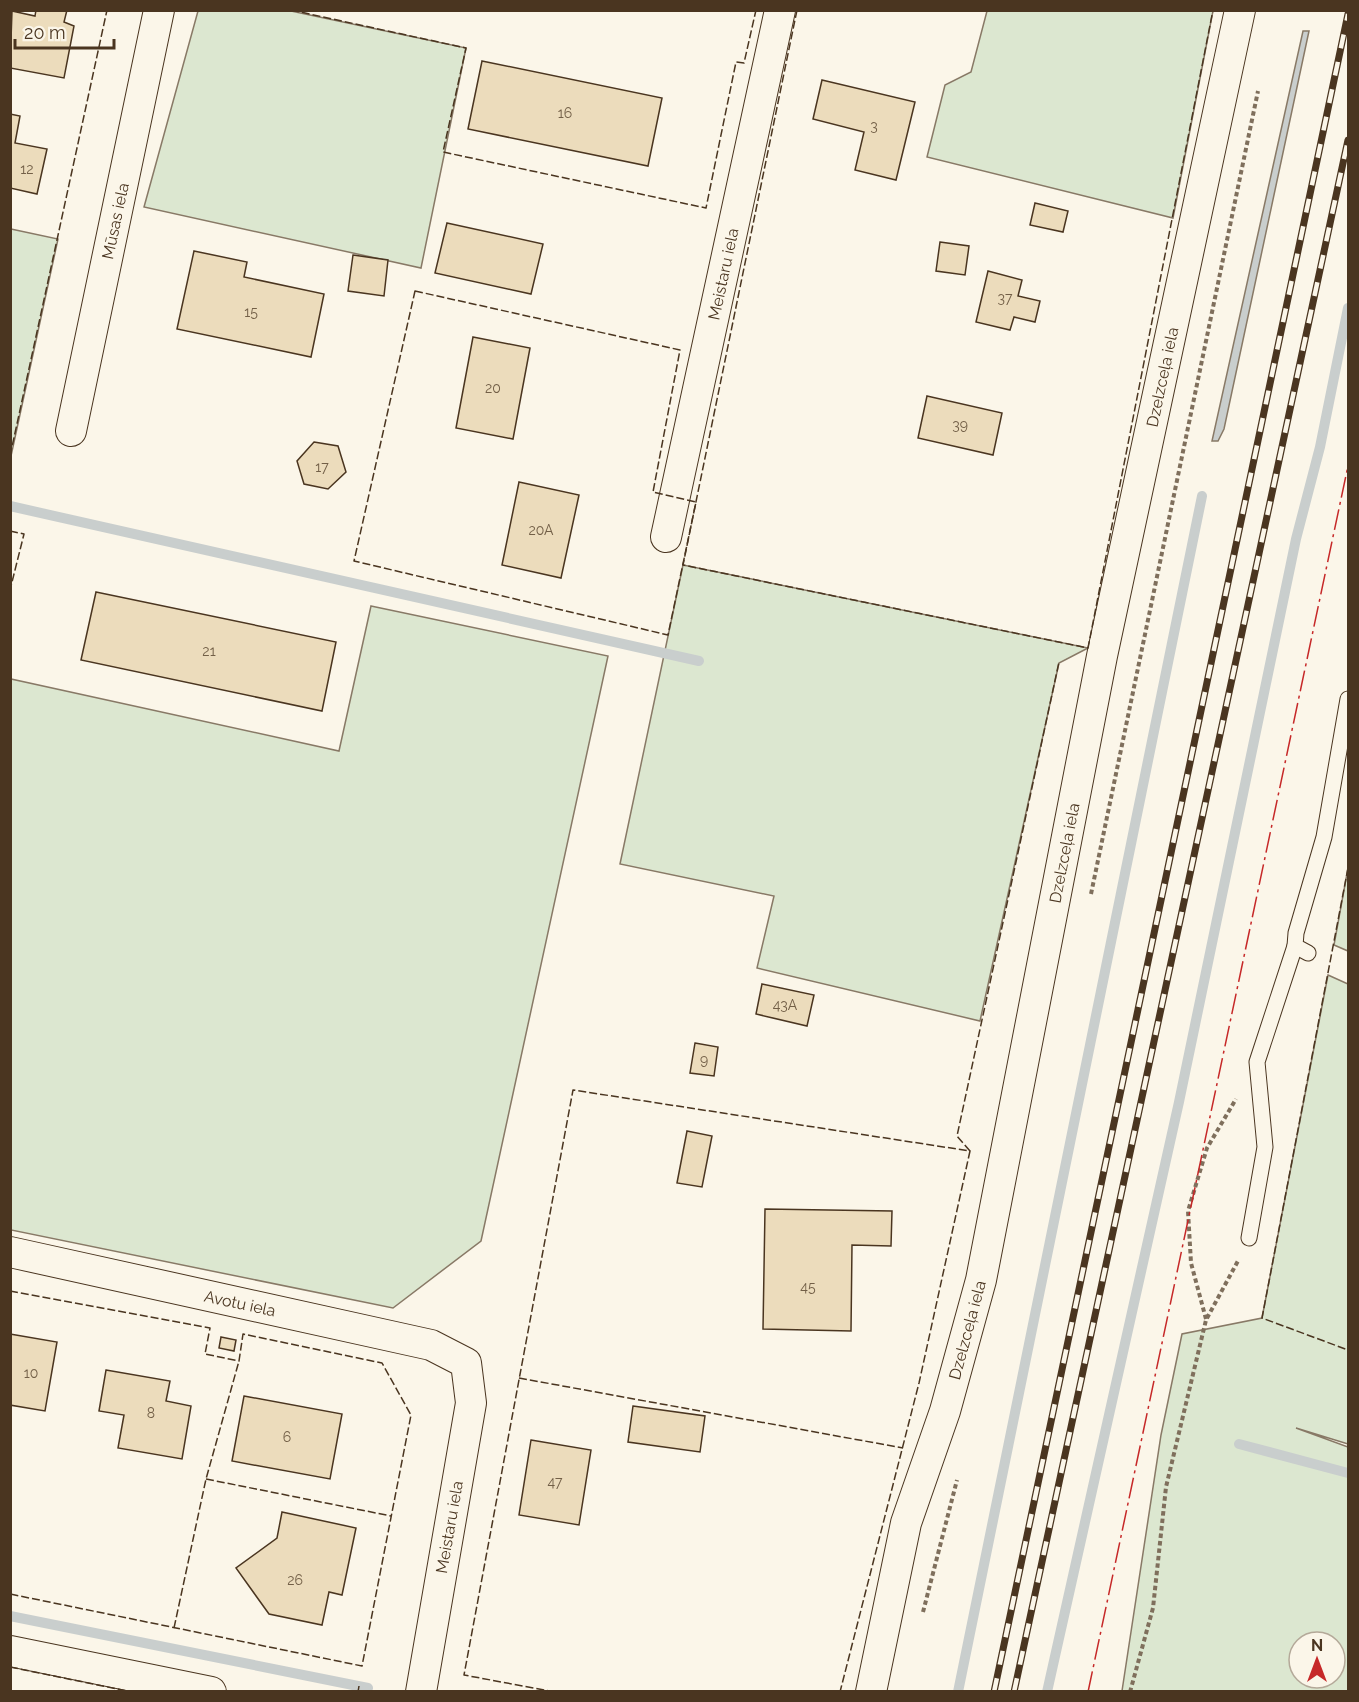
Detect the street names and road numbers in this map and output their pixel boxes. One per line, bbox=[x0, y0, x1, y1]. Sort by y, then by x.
street label: Mūsas iela bbox=[98, 181, 133, 261]
street label: Meistaru iela bbox=[704, 226, 743, 322]
street label: Dzelzceļa iela bbox=[1143, 325, 1182, 429]
street label: Dzelzceļa iela bbox=[1045, 801, 1084, 905]
street label: Dzelzceļa iela bbox=[945, 1279, 990, 1382]
street label: Avotu iela bbox=[202, 1287, 277, 1320]
street label: Meistaru iela bbox=[432, 1479, 467, 1575]

